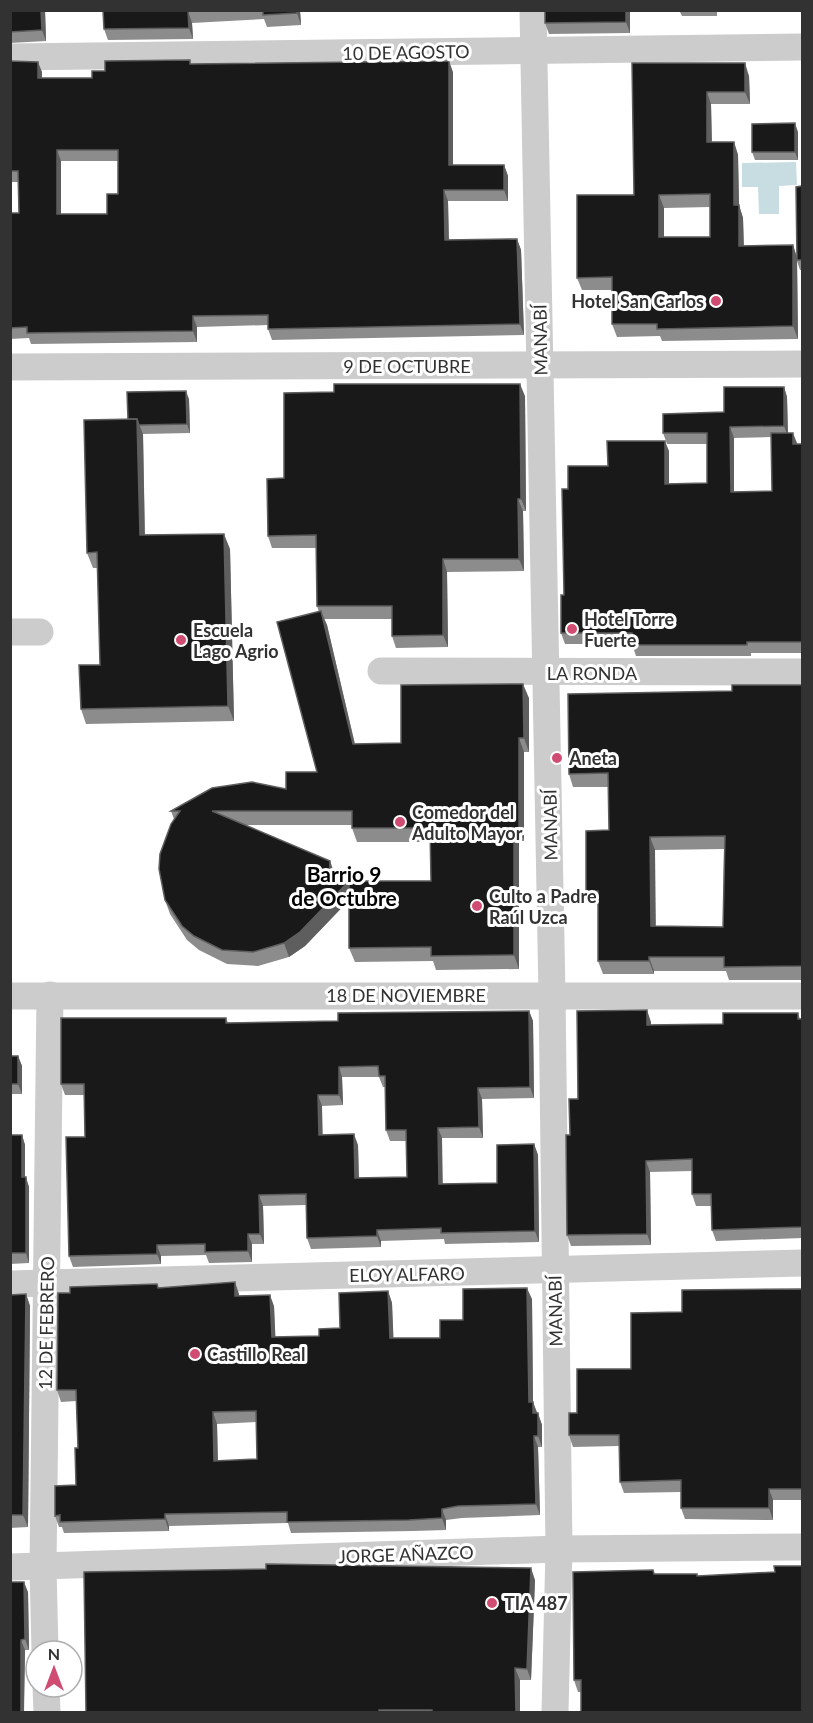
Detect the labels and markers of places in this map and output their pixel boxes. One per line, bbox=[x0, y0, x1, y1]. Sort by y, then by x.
place label: Hotel San Carlos bbox=[571, 290, 704, 312]
marker: Hotel San Carlos bbox=[709, 294, 723, 308]
place label: Hotel Torre Fuerte bbox=[584, 608, 674, 651]
place label: Escuela Lago Agrio bbox=[193, 619, 279, 662]
marker: Hotel Torre Fuerte bbox=[565, 622, 579, 636]
marker: Escuela Lago Agrio bbox=[174, 633, 188, 647]
place label: Aneta bbox=[568, 747, 617, 769]
marker: Aneta bbox=[550, 751, 564, 765]
place label: Comedor del Adulto Mayor bbox=[411, 801, 523, 844]
marker: Comedor del Adulto Mayor bbox=[393, 815, 407, 829]
place label: Culto a Padre Raúl Uzca bbox=[489, 885, 597, 928]
marker: Culto a Padre Raúl Uzca bbox=[470, 899, 484, 913]
place label: Castillo Real bbox=[207, 1343, 305, 1365]
marker: Castillo Real bbox=[188, 1347, 202, 1361]
place label: TIA 487 bbox=[504, 1592, 568, 1614]
marker: TIA 487 bbox=[485, 1596, 499, 1610]

